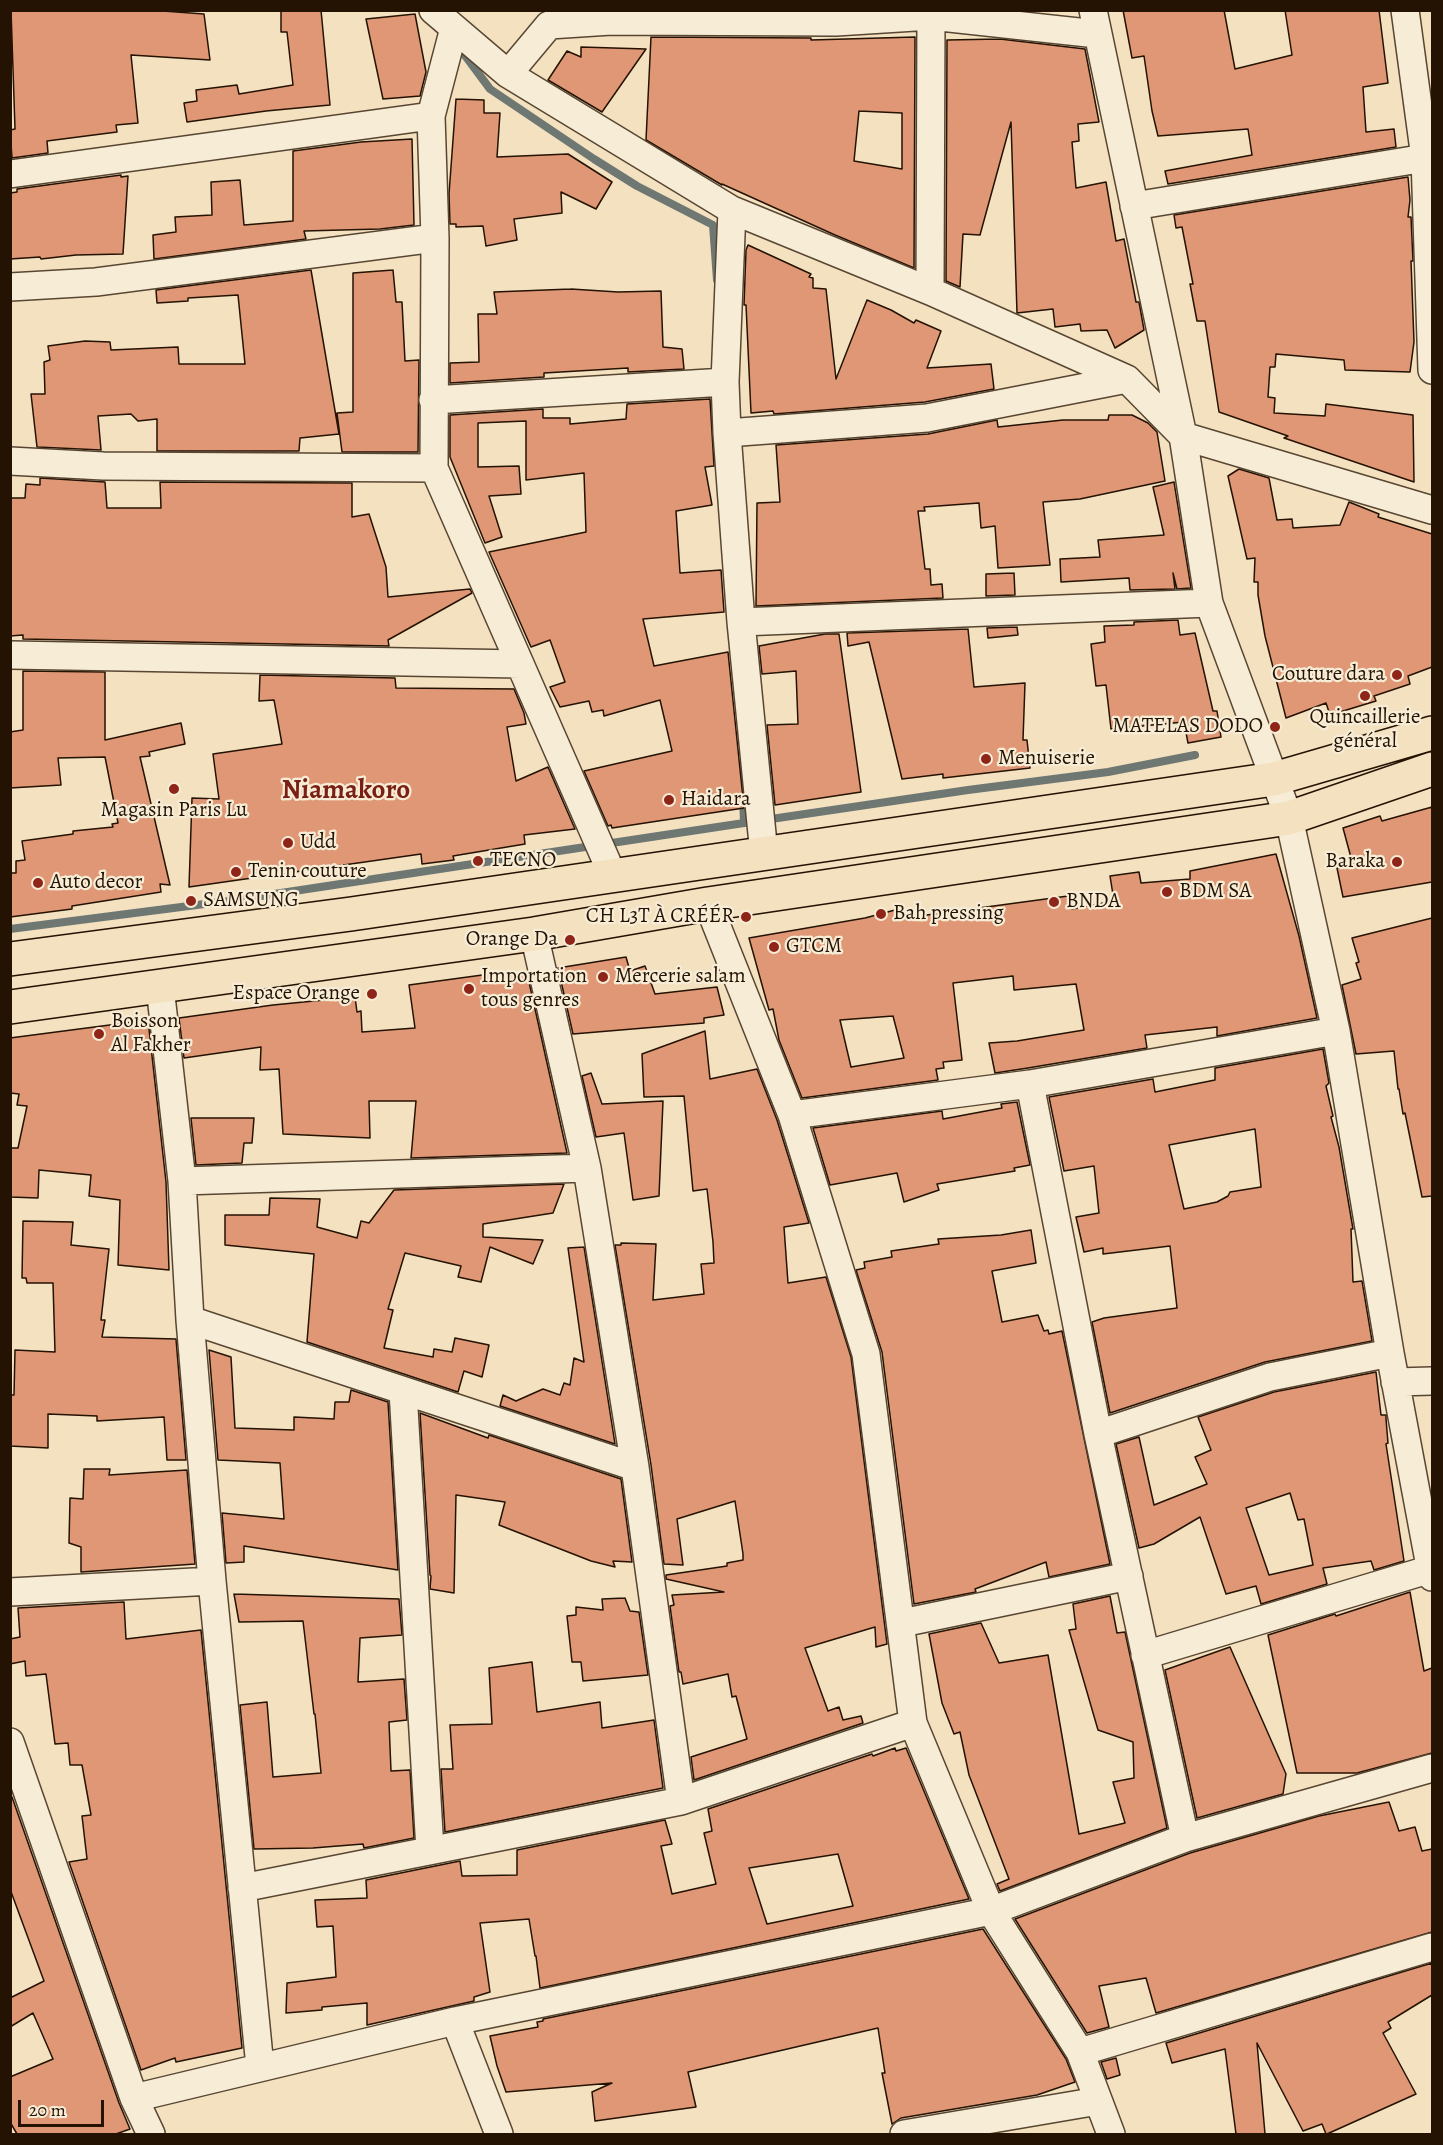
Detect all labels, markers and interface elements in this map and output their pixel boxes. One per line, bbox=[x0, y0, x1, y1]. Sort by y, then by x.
place label: Couture dara bbox=[1272, 662, 1385, 688]
marker: Couture dara bbox=[1390, 668, 1404, 682]
marker: Quincaillerie général bbox=[1358, 689, 1372, 703]
place label: Quincaillerie général bbox=[1310, 705, 1420, 755]
place label: MATELAS DODO bbox=[1112, 714, 1263, 740]
marker: MATELAS DODO bbox=[1268, 720, 1282, 734]
place label: Menuiserie bbox=[998, 746, 1095, 772]
marker: Menuiserie bbox=[979, 752, 993, 766]
district label: Niamakoro bbox=[282, 775, 410, 807]
marker: Magasin Paris Lu bbox=[167, 782, 181, 796]
place label: Haidara bbox=[681, 787, 751, 813]
marker: Haidara bbox=[662, 793, 676, 807]
place label: Magasin Paris Lu bbox=[101, 798, 247, 824]
place label: Udd bbox=[300, 830, 336, 856]
marker: Udd bbox=[281, 836, 295, 850]
place label: TECNO bbox=[490, 848, 556, 874]
place label: Baraka bbox=[1325, 849, 1385, 875]
marker: TECNO bbox=[471, 854, 485, 868]
marker: Baraka bbox=[1390, 855, 1404, 869]
place label: Tenin couture bbox=[248, 859, 367, 885]
marker: Tenin couture bbox=[229, 865, 243, 879]
place label: Auto decor bbox=[50, 870, 143, 896]
marker: Auto decor bbox=[31, 876, 45, 890]
place label: BDM SA bbox=[1179, 879, 1252, 905]
marker: BDM SA bbox=[1160, 885, 1174, 899]
place label: SAMSUNG bbox=[203, 888, 299, 914]
place label: BNDA bbox=[1066, 889, 1120, 915]
marker: SAMSUNG bbox=[184, 894, 198, 908]
marker: BNDA bbox=[1047, 895, 1061, 909]
place label: Bah pressing bbox=[893, 901, 1004, 927]
place label: CH L3T À CRÉÉR bbox=[586, 904, 734, 930]
marker: Bah pressing bbox=[874, 907, 888, 921]
marker: CH L3T À CRÉÉR bbox=[739, 910, 753, 924]
place label: Orange Da bbox=[466, 927, 558, 953]
marker: Orange Da bbox=[563, 933, 577, 947]
place label: GTCM bbox=[786, 934, 842, 960]
marker: GTCM bbox=[767, 940, 781, 954]
place label: Importation tous genres bbox=[481, 964, 587, 1014]
place label: Mercerie salam bbox=[615, 964, 746, 990]
marker: Mercerie salam bbox=[596, 970, 610, 984]
place label: Espace Orange bbox=[233, 981, 360, 1007]
marker: Importation tous genres bbox=[462, 982, 476, 996]
marker: Espace Orange bbox=[365, 987, 379, 1001]
place label: Boisson Al Fakher bbox=[111, 1009, 191, 1059]
marker: Boisson Al Fakher bbox=[92, 1027, 106, 1041]
scale bar bbox=[21, 2088, 106, 2126]
text: 20 m bbox=[29, 2098, 66, 2122]

